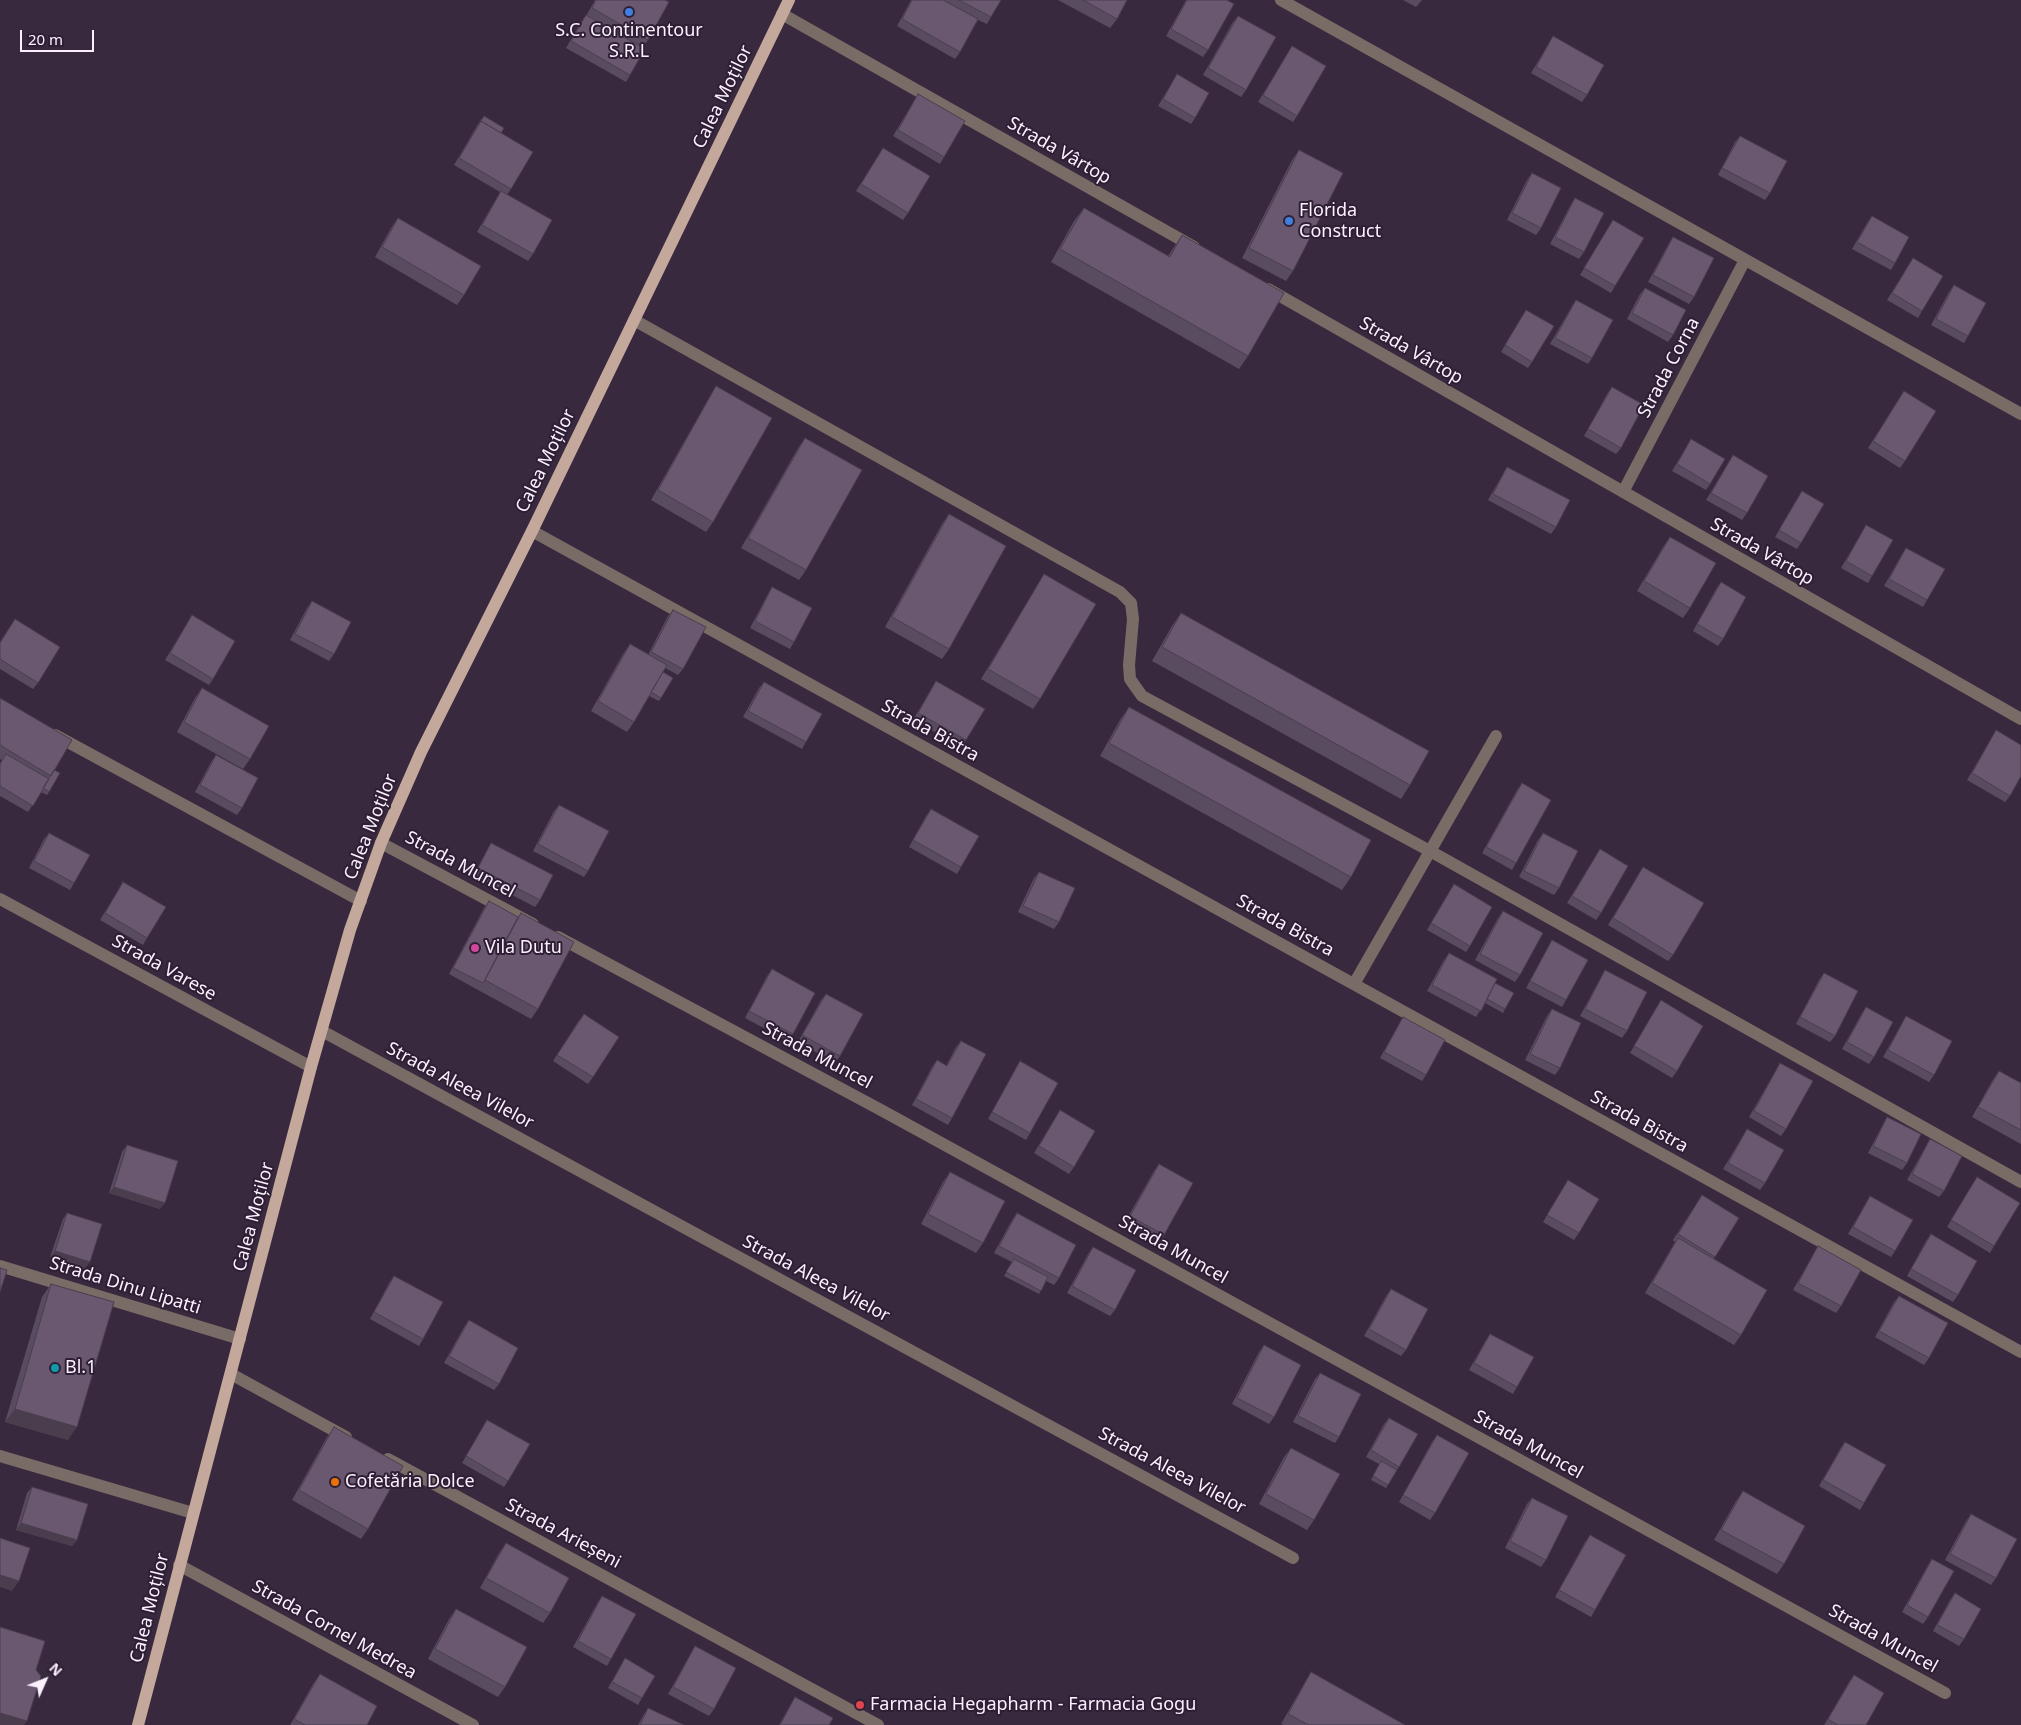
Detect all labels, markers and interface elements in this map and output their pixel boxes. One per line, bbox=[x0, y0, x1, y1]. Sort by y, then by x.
marker: S.C. Continentour S.R.L bbox=[623, 6, 635, 18]
scale bar bbox=[22, 20, 96, 52]
place label: S.C. Continentour S.R.L bbox=[555, 20, 703, 62]
text: 20 m bbox=[28, 29, 63, 49]
street label: Calea Moților bbox=[689, 42, 757, 152]
street label: Strada Vârtop bbox=[1003, 113, 1115, 189]
place label: Florida Construct bbox=[1299, 200, 1381, 242]
marker: Florida Construct bbox=[1283, 215, 1295, 227]
street label: Strada Vârtop bbox=[1355, 313, 1467, 389]
street label: Strada Corna bbox=[1634, 314, 1704, 422]
street label: Calea Moților bbox=[512, 406, 580, 516]
street label: Strada Vârtop bbox=[1706, 514, 1818, 590]
street label: Strada Bistra bbox=[878, 695, 982, 767]
street label: Calea Moților bbox=[340, 771, 402, 883]
street label: Strada Muncel bbox=[401, 827, 519, 903]
street label: Strada Bistra bbox=[1233, 890, 1337, 962]
street label: Strada Varese bbox=[108, 930, 220, 1006]
place label: Vila Dutu bbox=[485, 937, 562, 959]
marker: Vila Dutu bbox=[469, 942, 481, 954]
street label: Strada Muncel bbox=[758, 1018, 876, 1094]
street label: Strada Aleea Vilelor bbox=[383, 1038, 537, 1134]
street label: Strada Bistra bbox=[1587, 1086, 1691, 1158]
street label: Calea Moților bbox=[229, 1160, 279, 1274]
street label: Strada Muncel bbox=[1115, 1211, 1231, 1289]
street label: Strada Aleea Vilelor bbox=[739, 1231, 893, 1327]
street label: Strada Dinu Lipatti bbox=[47, 1253, 203, 1319]
place label: Bl.1 bbox=[65, 1357, 96, 1379]
marker: Bl.1 bbox=[49, 1362, 61, 1374]
street label: Strada Muncel bbox=[1470, 1406, 1586, 1484]
street label: Strada Aleea Vilelor bbox=[1095, 1423, 1249, 1519]
place label: Cofetăria Dolce bbox=[345, 1471, 475, 1493]
marker: Cofetăria Dolce bbox=[329, 1476, 341, 1488]
street label: Strada Arieșeni bbox=[502, 1494, 624, 1574]
street label: Calea Moților bbox=[126, 1551, 174, 1665]
street label: Strada Cornel Medrea bbox=[248, 1576, 420, 1684]
street label: Strada Muncel bbox=[1825, 1600, 1941, 1678]
north arrow bbox=[20, 1655, 70, 1705]
text: N bbox=[45, 1659, 67, 1680]
place label: Farmacia Hegapharm - Farmacia Gogu bbox=[870, 1694, 1196, 1716]
marker: Farmacia Hegapharm - Farmacia Gogu bbox=[854, 1699, 866, 1711]

